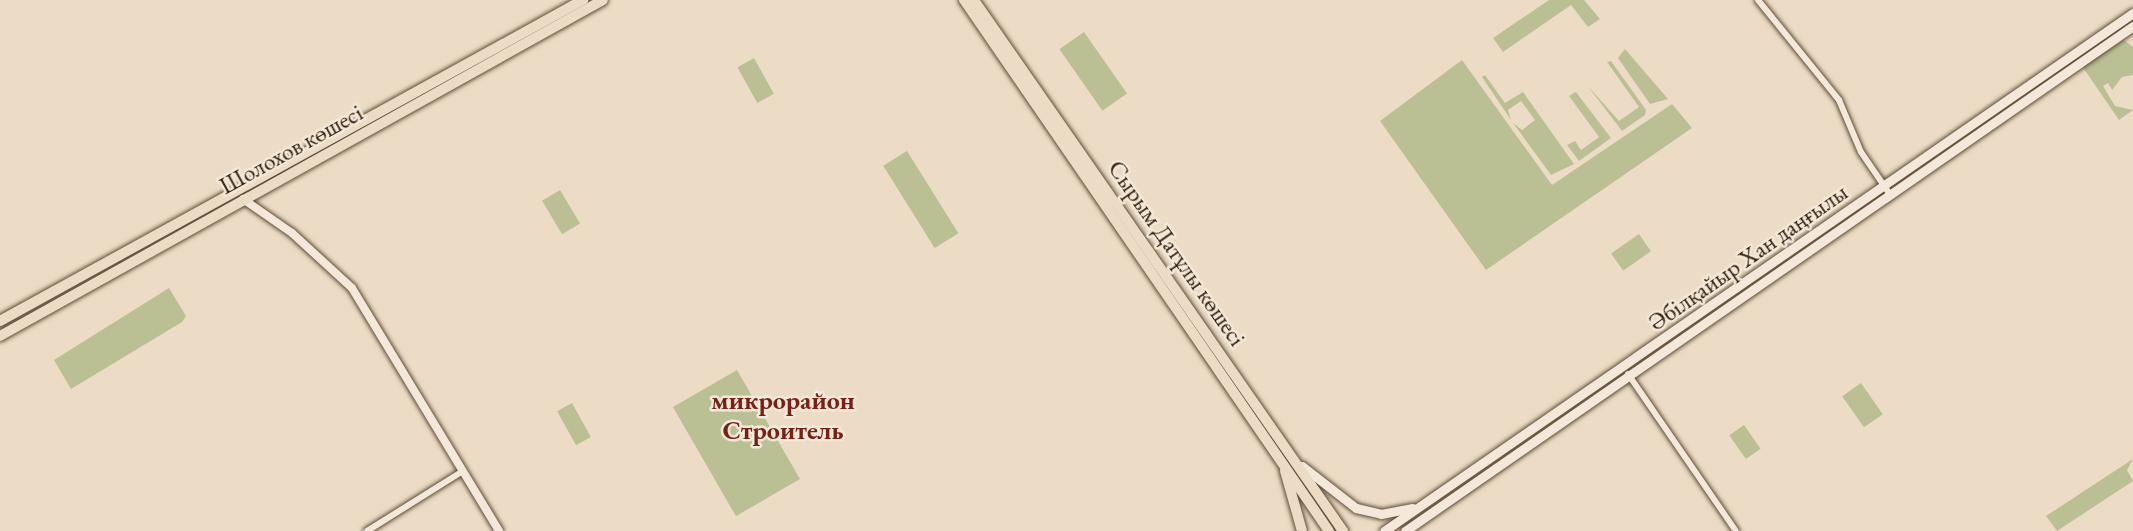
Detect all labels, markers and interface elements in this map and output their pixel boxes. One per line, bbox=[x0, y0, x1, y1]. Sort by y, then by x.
street label: Шолохов көшесі bbox=[214, 98, 368, 200]
street label: Сырым Датұлы көшесі bbox=[1102, 155, 1252, 351]
street label: Әбілқайыр Хан даңғылы bbox=[1643, 177, 1853, 337]
district label: микрорайон Строитель bbox=[711, 385, 855, 446]

